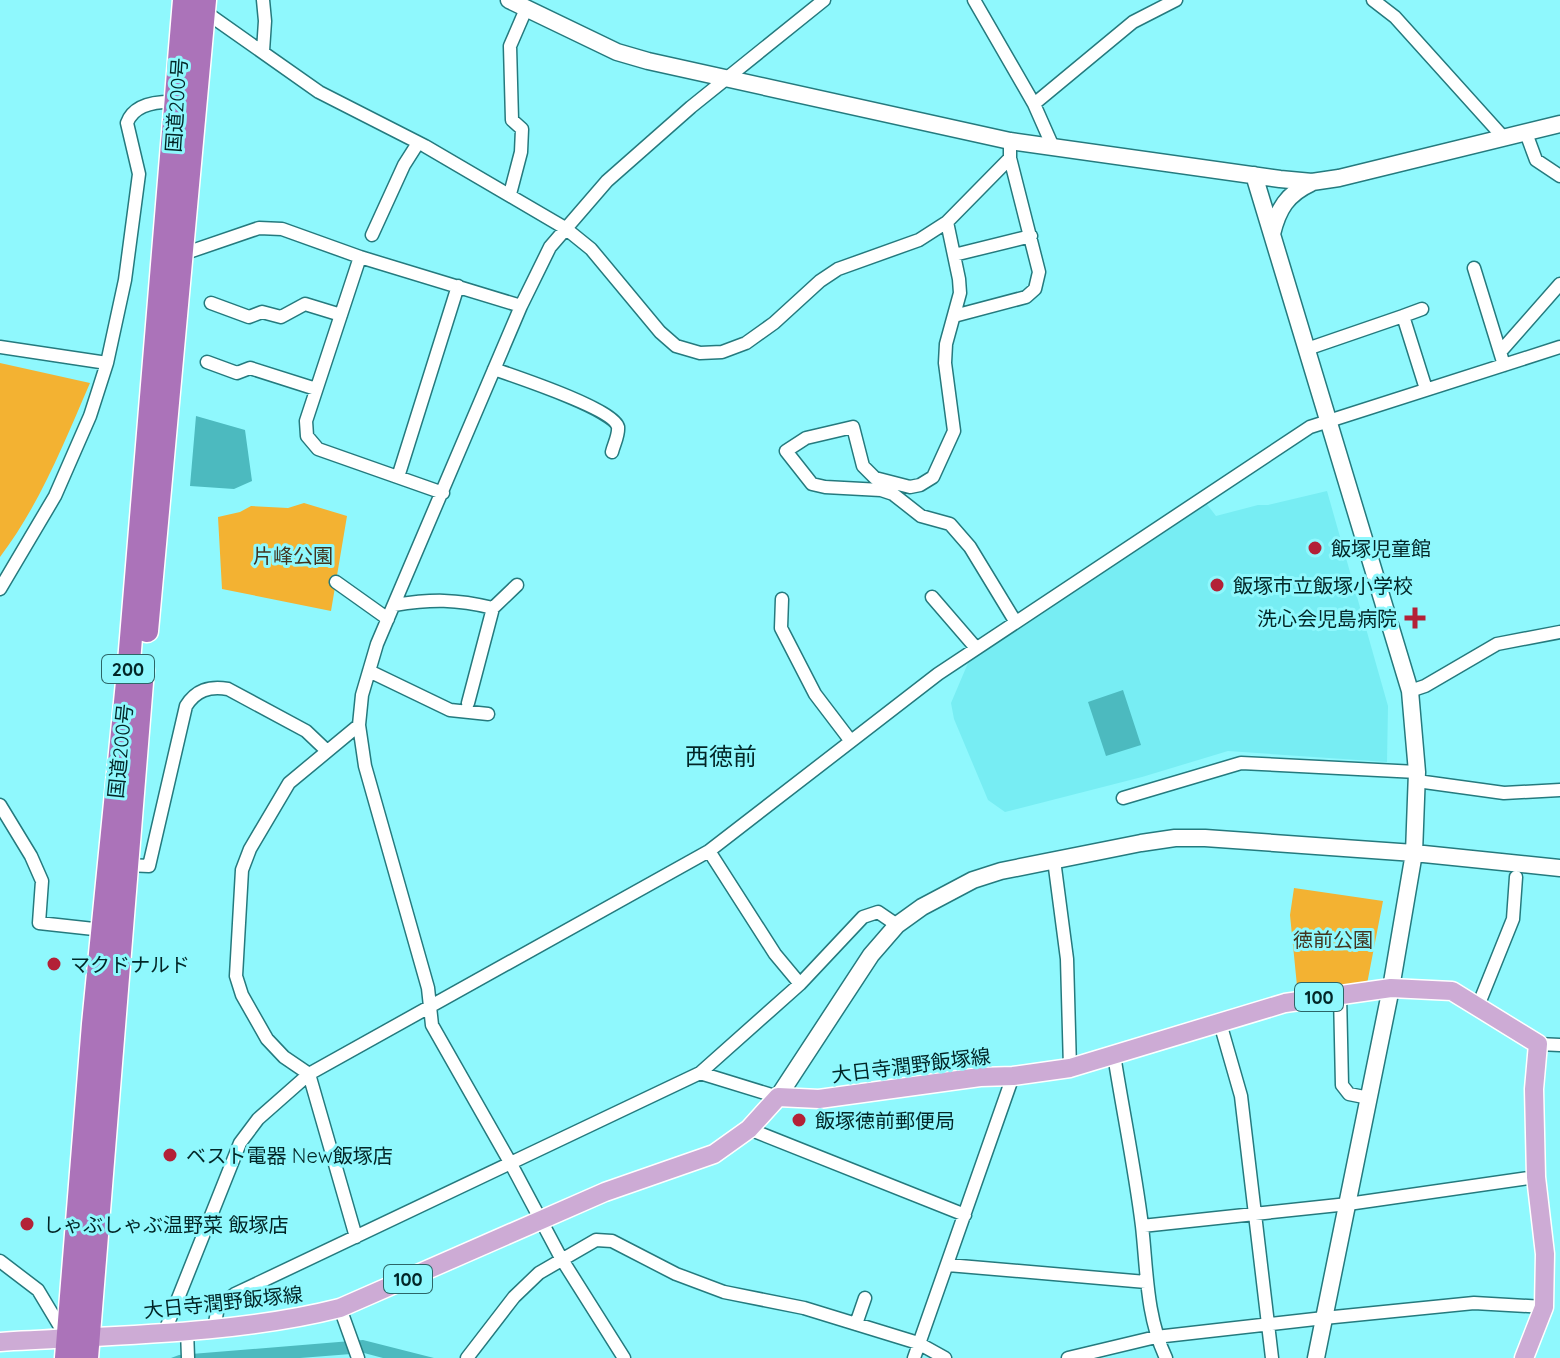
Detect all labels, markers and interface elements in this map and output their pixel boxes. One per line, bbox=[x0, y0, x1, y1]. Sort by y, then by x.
street label: 国道200号 bbox=[160, 57, 192, 153]
place label: 飯塚児童館 bbox=[1331, 536, 1431, 561]
marker: 飯塚児童館 bbox=[1306, 539, 1324, 557]
park label: 片峰公園 bbox=[253, 543, 333, 568]
place label: 飯塚市立飯塚小学校 bbox=[1233, 573, 1413, 598]
marker: 飯塚市立飯塚小学校 bbox=[1208, 576, 1226, 594]
place label: 洗心会児島病院 bbox=[1257, 606, 1397, 631]
marker: 洗心会児島病院 bbox=[1404, 607, 1426, 629]
road number: 200 bbox=[102, 655, 154, 683]
street label: 国道200号 bbox=[103, 703, 137, 799]
district label: 西徳前 bbox=[685, 741, 757, 771]
park label: 徳前公園 bbox=[1293, 927, 1373, 952]
place label: マクドナルド bbox=[70, 952, 190, 977]
marker: マクドナルド bbox=[45, 955, 63, 973]
road number: 100 bbox=[1295, 983, 1343, 1011]
street label: 大日寺潤野飯塚線 bbox=[830, 1043, 992, 1087]
place label: 飯塚徳前郵便局 bbox=[815, 1108, 955, 1133]
marker: 飯塚徳前郵便局 bbox=[790, 1111, 808, 1129]
place label: ベスト電器 New飯塚店 bbox=[186, 1143, 393, 1168]
marker: ベスト電器 New飯塚店 bbox=[161, 1146, 179, 1164]
place label: しゃぶしゃぶ温野菜 飯塚店 bbox=[43, 1212, 288, 1237]
marker: しゃぶしゃぶ温野菜 飯塚店 bbox=[18, 1215, 36, 1233]
road number: 100 bbox=[384, 1265, 432, 1293]
street label: 大日寺潤野飯塚線 bbox=[142, 1281, 304, 1323]

